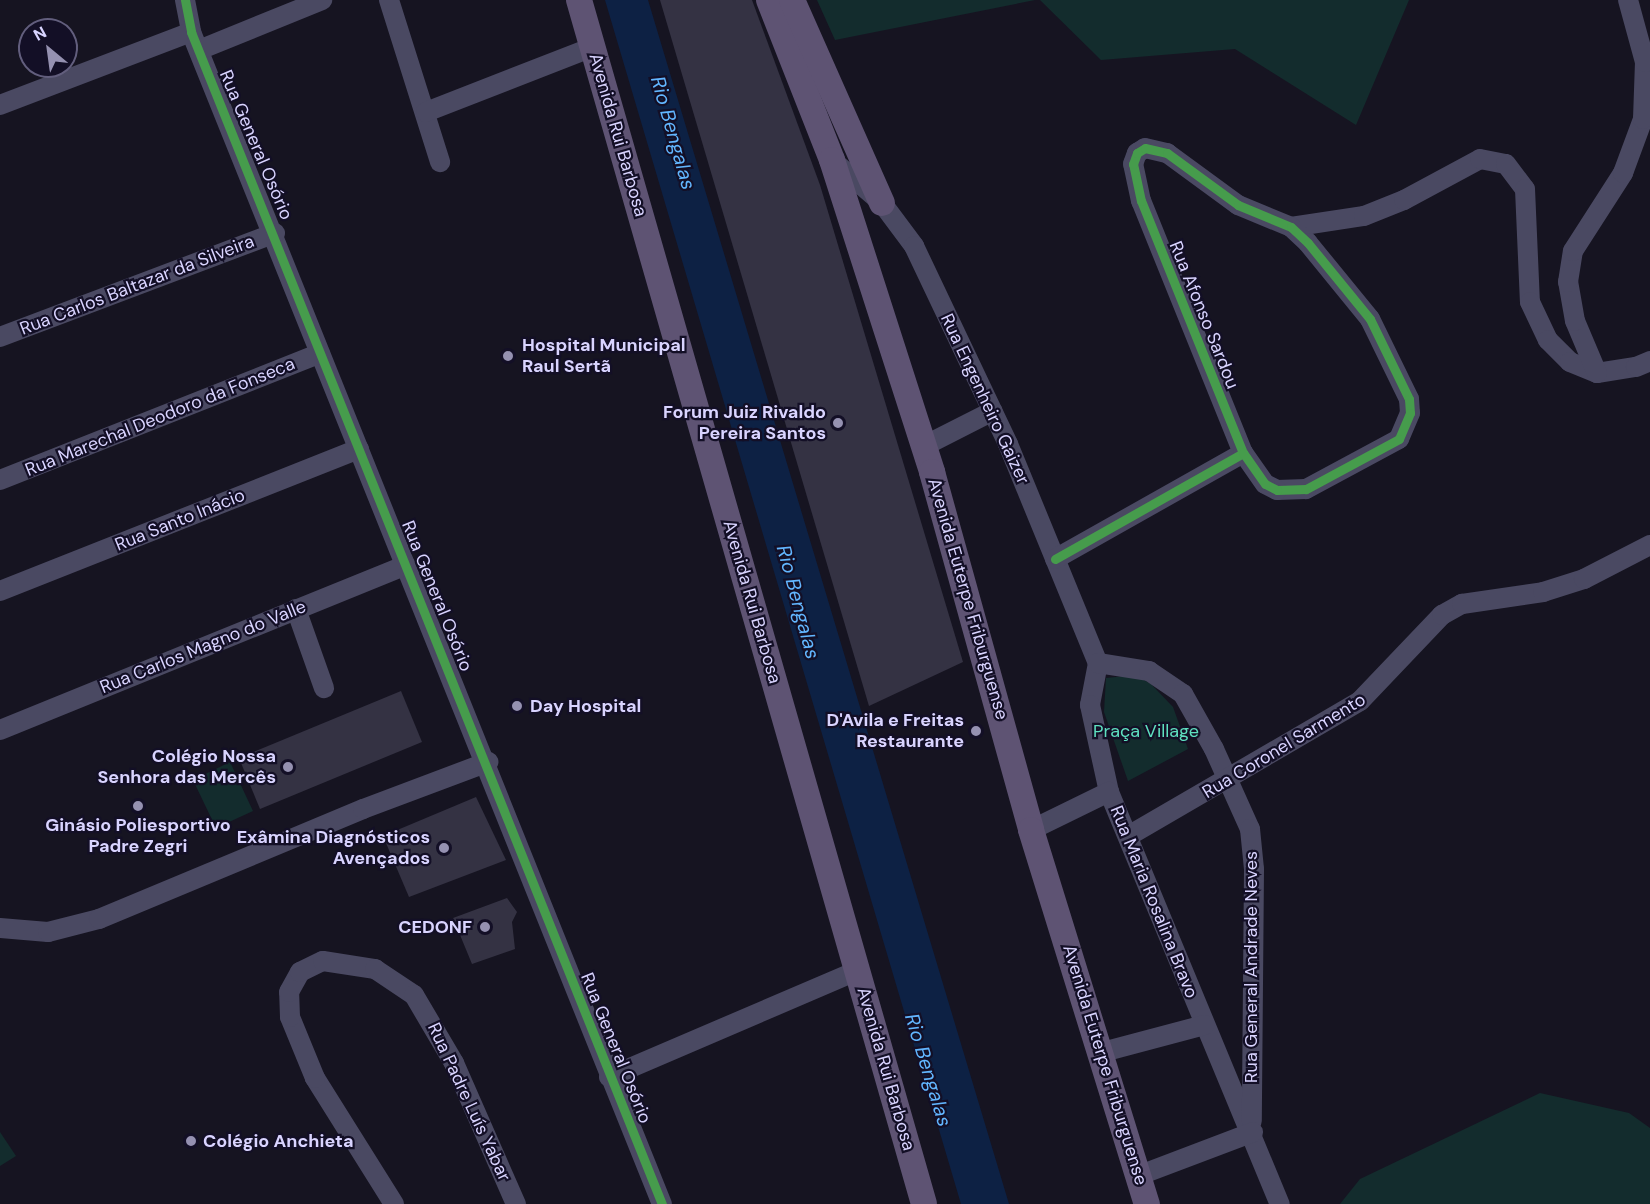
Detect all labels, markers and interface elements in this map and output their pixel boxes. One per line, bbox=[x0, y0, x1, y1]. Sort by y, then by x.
north arrow bbox=[18, 18, 78, 78]
text: N bbox=[30, 22, 50, 46]
street label: Avenida Rui Barbosa bbox=[584, 51, 652, 219]
street label: Rua General Osório bbox=[215, 67, 297, 223]
water label: Rio Bengalas bbox=[645, 73, 701, 193]
street label: Rua Carlos Baltazar da Silveira bbox=[17, 230, 257, 340]
street label: Rua Afonso Sardou bbox=[1165, 238, 1243, 392]
street label: Rua Engenheiro Gaizer bbox=[936, 310, 1034, 488]
place label: Hospital Municipal Raul Sertã bbox=[522, 335, 686, 378]
marker: Hospital Municipal Raul Sertã bbox=[499, 347, 517, 365]
street label: Rua Marechal Deodoro da Fonseca bbox=[22, 353, 298, 481]
place label: Forum Juiz Rivaldo Pereira Santos bbox=[663, 402, 826, 444]
marker: Forum Juiz Rivaldo Pereira Santos bbox=[831, 416, 845, 430]
street label: Avenida Euterpe Friburguense bbox=[923, 476, 1013, 722]
street label: Rua Santo Inácio bbox=[112, 484, 248, 556]
street label: Rua General Osório bbox=[397, 518, 477, 674]
street label: Avenida Rui Barbosa bbox=[718, 518, 786, 686]
water label: Rio Bengalas bbox=[771, 542, 825, 662]
street label: Rua Carlos Magno do Valle bbox=[97, 596, 309, 698]
street label: Rua Coronel Sarmento bbox=[1199, 689, 1369, 803]
place label: Day Hospital bbox=[530, 695, 641, 717]
marker: Day Hospital bbox=[508, 697, 526, 715]
place label: D'Avila e Freitas Restaurante bbox=[827, 710, 964, 752]
park label: Praça Village bbox=[1093, 720, 1199, 742]
marker: D'Avila e Freitas Restaurante bbox=[969, 724, 983, 738]
place label: Colégio Nossa Senhora das Mercês bbox=[97, 746, 276, 789]
marker: Colégio Nossa Senhora das Mercês bbox=[281, 760, 295, 774]
marker: Ginásio Poliesportivo Padre Zegri bbox=[131, 799, 145, 813]
street label: Rua Maria Rosalina Bravo bbox=[1105, 803, 1203, 1001]
place label: Ginásio Poliesportivo Padre Zegri bbox=[45, 815, 231, 858]
place label: Exâmina Diagnósticos Avençados bbox=[237, 827, 430, 870]
marker: Exâmina Diagnósticos Avençados bbox=[435, 839, 453, 857]
street label: Rua General Andrade Neves bbox=[1240, 851, 1262, 1083]
place label: CEDONF bbox=[398, 916, 472, 938]
marker: CEDONF bbox=[476, 918, 494, 936]
street label: Avenida Euterpe Friburguense bbox=[1058, 942, 1152, 1188]
street label: Rua General Osório bbox=[576, 970, 656, 1126]
street label: Avenida Rui Barbosa bbox=[852, 985, 920, 1153]
water label: Rio Bengalas bbox=[899, 1011, 957, 1129]
street label: Rua Padre Luís Yabar bbox=[423, 1019, 515, 1185]
place label: Colégio Anchieta bbox=[203, 1130, 353, 1152]
marker: Colégio Anchieta bbox=[184, 1134, 198, 1148]

